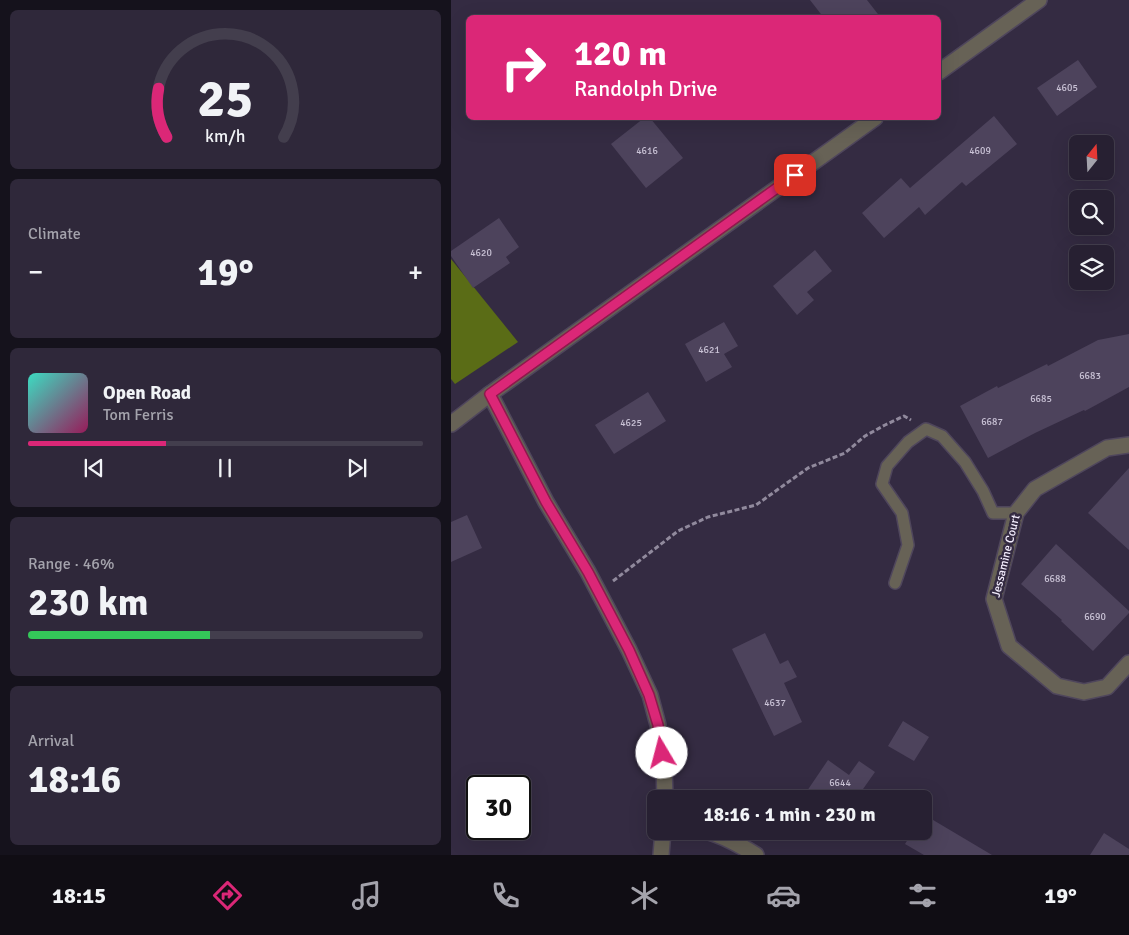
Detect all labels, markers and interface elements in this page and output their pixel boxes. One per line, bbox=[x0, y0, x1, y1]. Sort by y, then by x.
text: 120 m bbox=[574, 32, 667, 75]
icon: right bbox=[491, 35, 556, 100]
text: 25 bbox=[197, 67, 254, 131]
text: Randolph Drive bbox=[574, 75, 717, 102]
house number: 4605 bbox=[1056, 82, 1078, 94]
text: km/h bbox=[205, 125, 246, 147]
north arrow bbox=[1069, 135, 1113, 180]
map controls bbox=[1069, 135, 1114, 290]
house number: 4616 bbox=[636, 145, 658, 157]
house number: 4609 bbox=[969, 145, 991, 157]
pin bbox=[774, 154, 816, 196]
icon: arrive bbox=[781, 161, 809, 189]
button: search bbox=[1069, 190, 1114, 235]
text: Climate bbox=[28, 224, 81, 244]
button: layers bbox=[1069, 245, 1114, 290]
house number: 4620 bbox=[470, 247, 492, 259]
text: 19° bbox=[197, 249, 254, 296]
text: − bbox=[28, 255, 43, 289]
text: + bbox=[408, 255, 423, 289]
house number: 4621 bbox=[698, 344, 720, 356]
house number: 6683 bbox=[1079, 370, 1101, 382]
text: Open Road bbox=[103, 381, 191, 405]
house number: 6685 bbox=[1030, 393, 1052, 405]
text: Tom Ferris bbox=[103, 405, 173, 425]
house number: 6687 bbox=[981, 416, 1003, 428]
house number: 4625 bbox=[620, 417, 642, 429]
icon: previous bbox=[80, 454, 108, 482]
icon: pause bbox=[211, 454, 239, 482]
icon: next bbox=[343, 454, 371, 482]
street label: Jessamine Court bbox=[988, 513, 1024, 599]
text: Range · 46% bbox=[28, 554, 114, 574]
house number: 6688 bbox=[1044, 573, 1066, 585]
text: 230 km bbox=[28, 579, 149, 626]
house number: 6690 bbox=[1084, 611, 1106, 623]
house number: 4637 bbox=[764, 697, 786, 709]
position arrow bbox=[635, 726, 687, 778]
text: Arrival bbox=[28, 731, 74, 751]
text: 18:16 bbox=[28, 756, 121, 803]
speed limit sign: 30 bbox=[466, 775, 531, 840]
house number: 6644 bbox=[829, 777, 851, 789]
text: 18:16 · 1 min · 230 m bbox=[703, 803, 876, 827]
icon: directions bbox=[210, 878, 245, 913]
icon: music bbox=[349, 878, 384, 913]
icon: phone bbox=[488, 878, 523, 913]
icon: climate bbox=[627, 878, 662, 913]
icon: car bbox=[766, 878, 801, 913]
icon: filters bbox=[905, 878, 940, 913]
text: 18:15 bbox=[52, 882, 106, 909]
text: 19° bbox=[1044, 882, 1077, 909]

